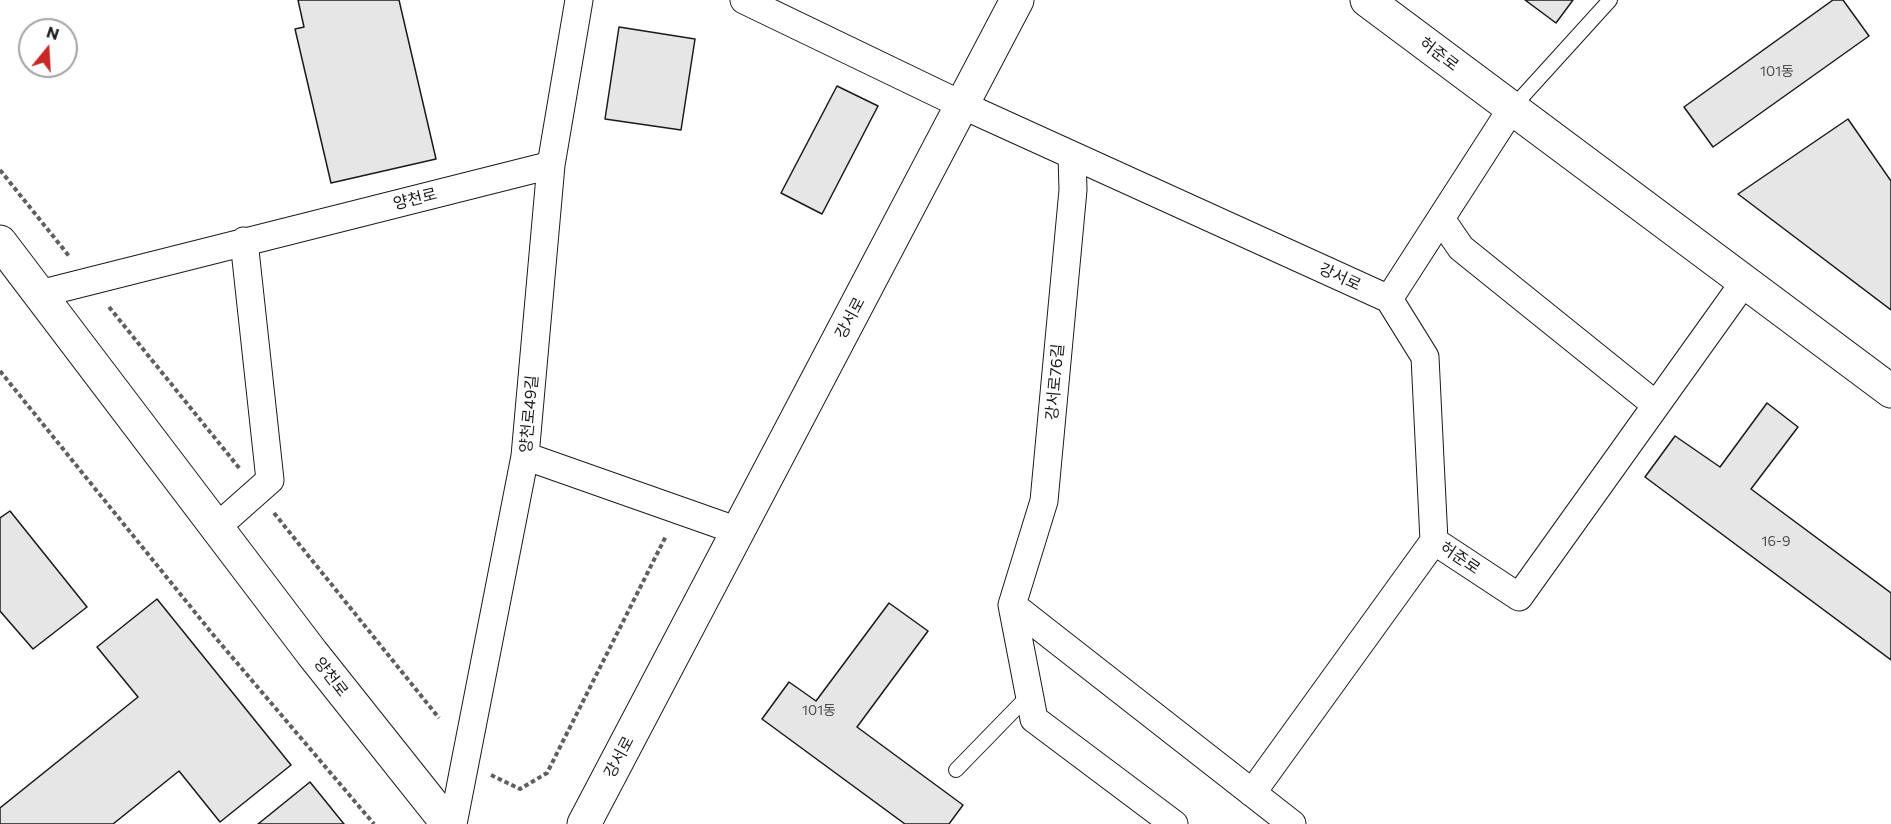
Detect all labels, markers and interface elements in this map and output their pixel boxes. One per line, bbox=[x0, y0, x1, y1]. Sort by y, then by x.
north arrow bbox=[18, 18, 78, 78]
text: N bbox=[44, 21, 62, 43]
street label: 허준로 bbox=[1416, 33, 1462, 75]
house number: 101동 bbox=[1760, 63, 1794, 79]
street label: 양천로 bbox=[391, 184, 439, 214]
street label: 강서로 bbox=[1316, 259, 1364, 295]
street label: 강서로 bbox=[831, 294, 869, 342]
street label: 강서로76길 bbox=[1042, 343, 1068, 421]
street label: 양천로49길 bbox=[516, 374, 542, 454]
house number: 16-9 bbox=[1762, 533, 1790, 549]
street label: 허준로 bbox=[1436, 538, 1484, 578]
street label: 양천로 bbox=[310, 654, 352, 700]
house number: 101동 bbox=[802, 702, 836, 718]
street label: 강서로 bbox=[600, 733, 638, 781]

